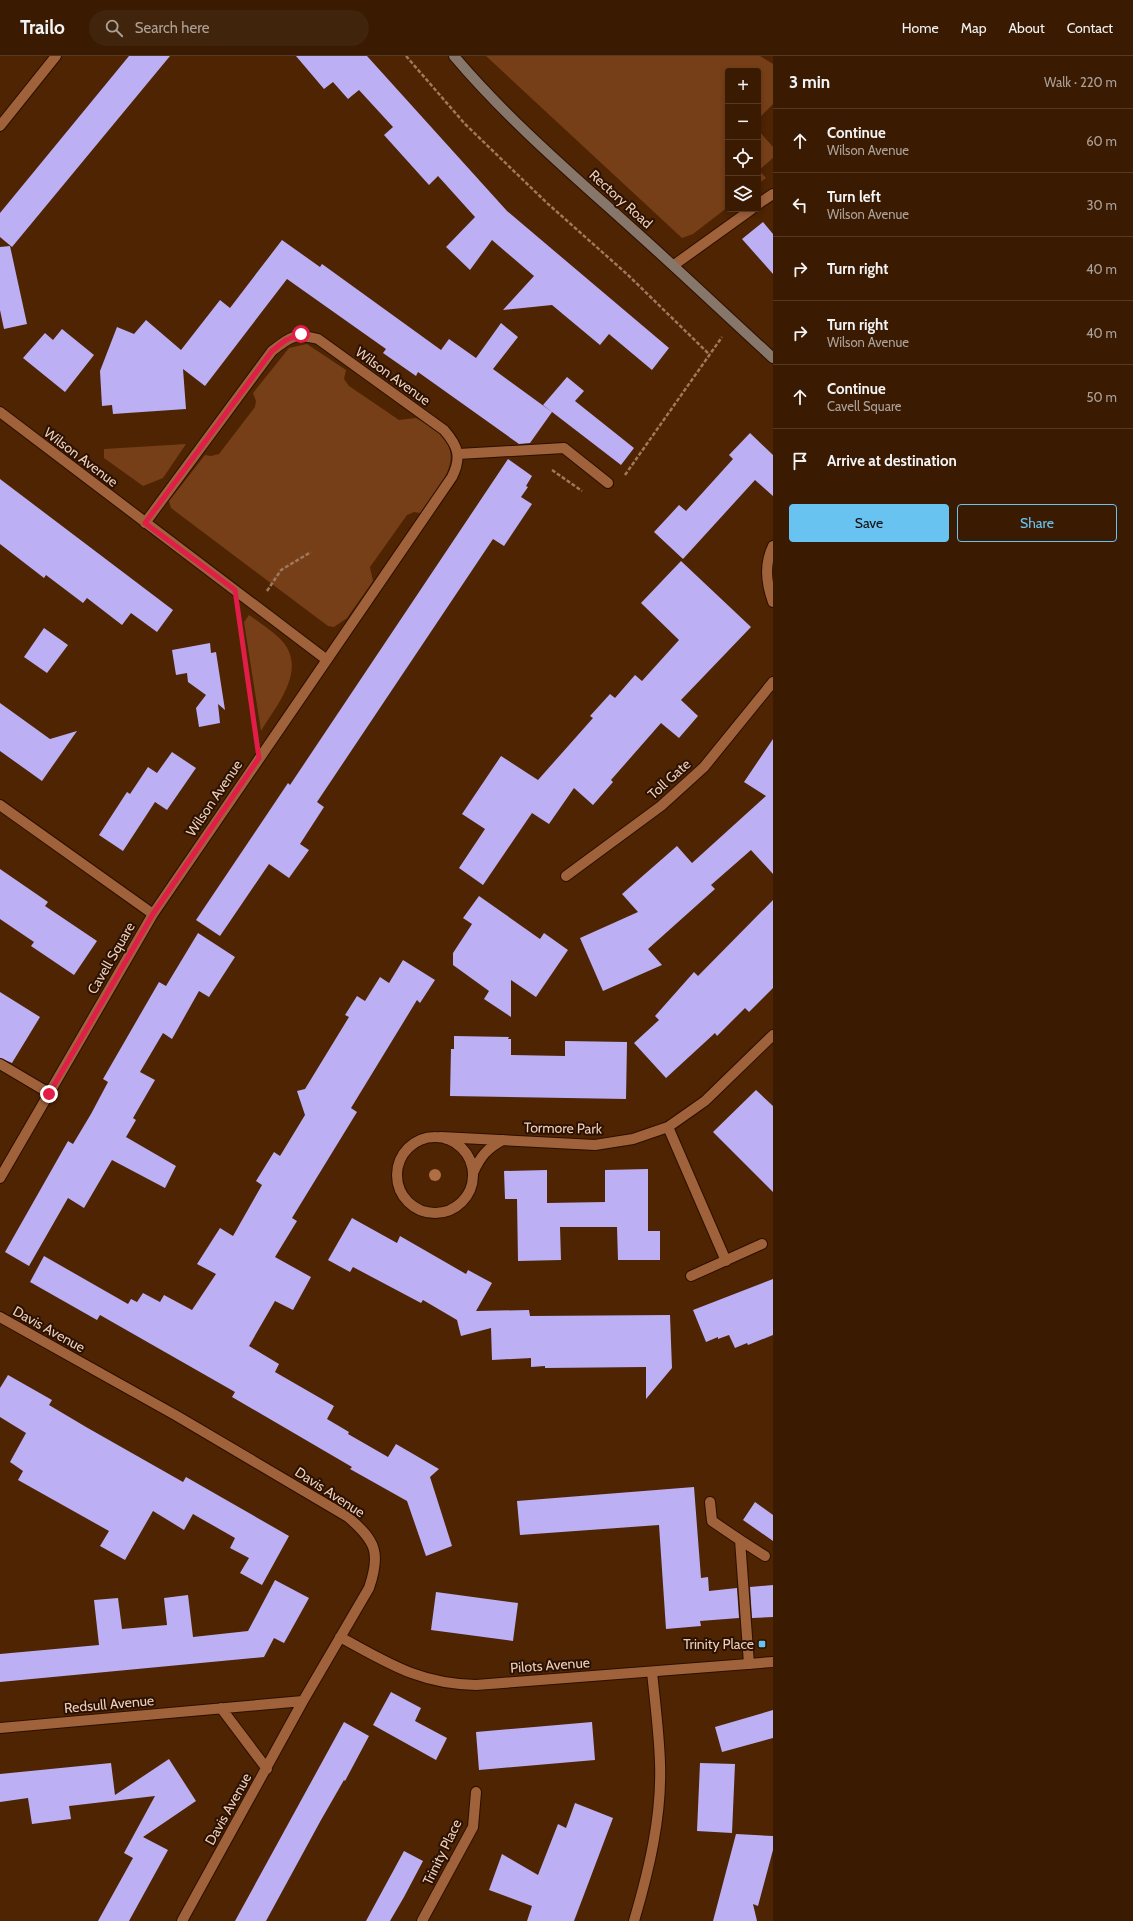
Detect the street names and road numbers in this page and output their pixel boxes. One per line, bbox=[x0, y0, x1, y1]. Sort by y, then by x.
street label: Rectory Road bbox=[586, 166, 656, 232]
street label: Wilson Avenue bbox=[352, 343, 434, 409]
street label: Wilson Avenue bbox=[40, 423, 122, 491]
street label: Toll Gate bbox=[644, 755, 694, 803]
street label: Wilson Avenue bbox=[182, 756, 246, 840]
street label: Cavell Square bbox=[83, 919, 139, 997]
street label: Tormore Park bbox=[524, 1118, 603, 1138]
street label: Davis Avenue bbox=[10, 1302, 88, 1356]
street label: Davis Avenue bbox=[292, 1463, 368, 1521]
street label: Pilots Avenue bbox=[510, 1653, 590, 1677]
street label: Redsull Avenue bbox=[63, 1691, 155, 1717]
street label: Davis Avenue bbox=[201, 1770, 255, 1848]
street label: Trinity Place bbox=[418, 1816, 466, 1888]

